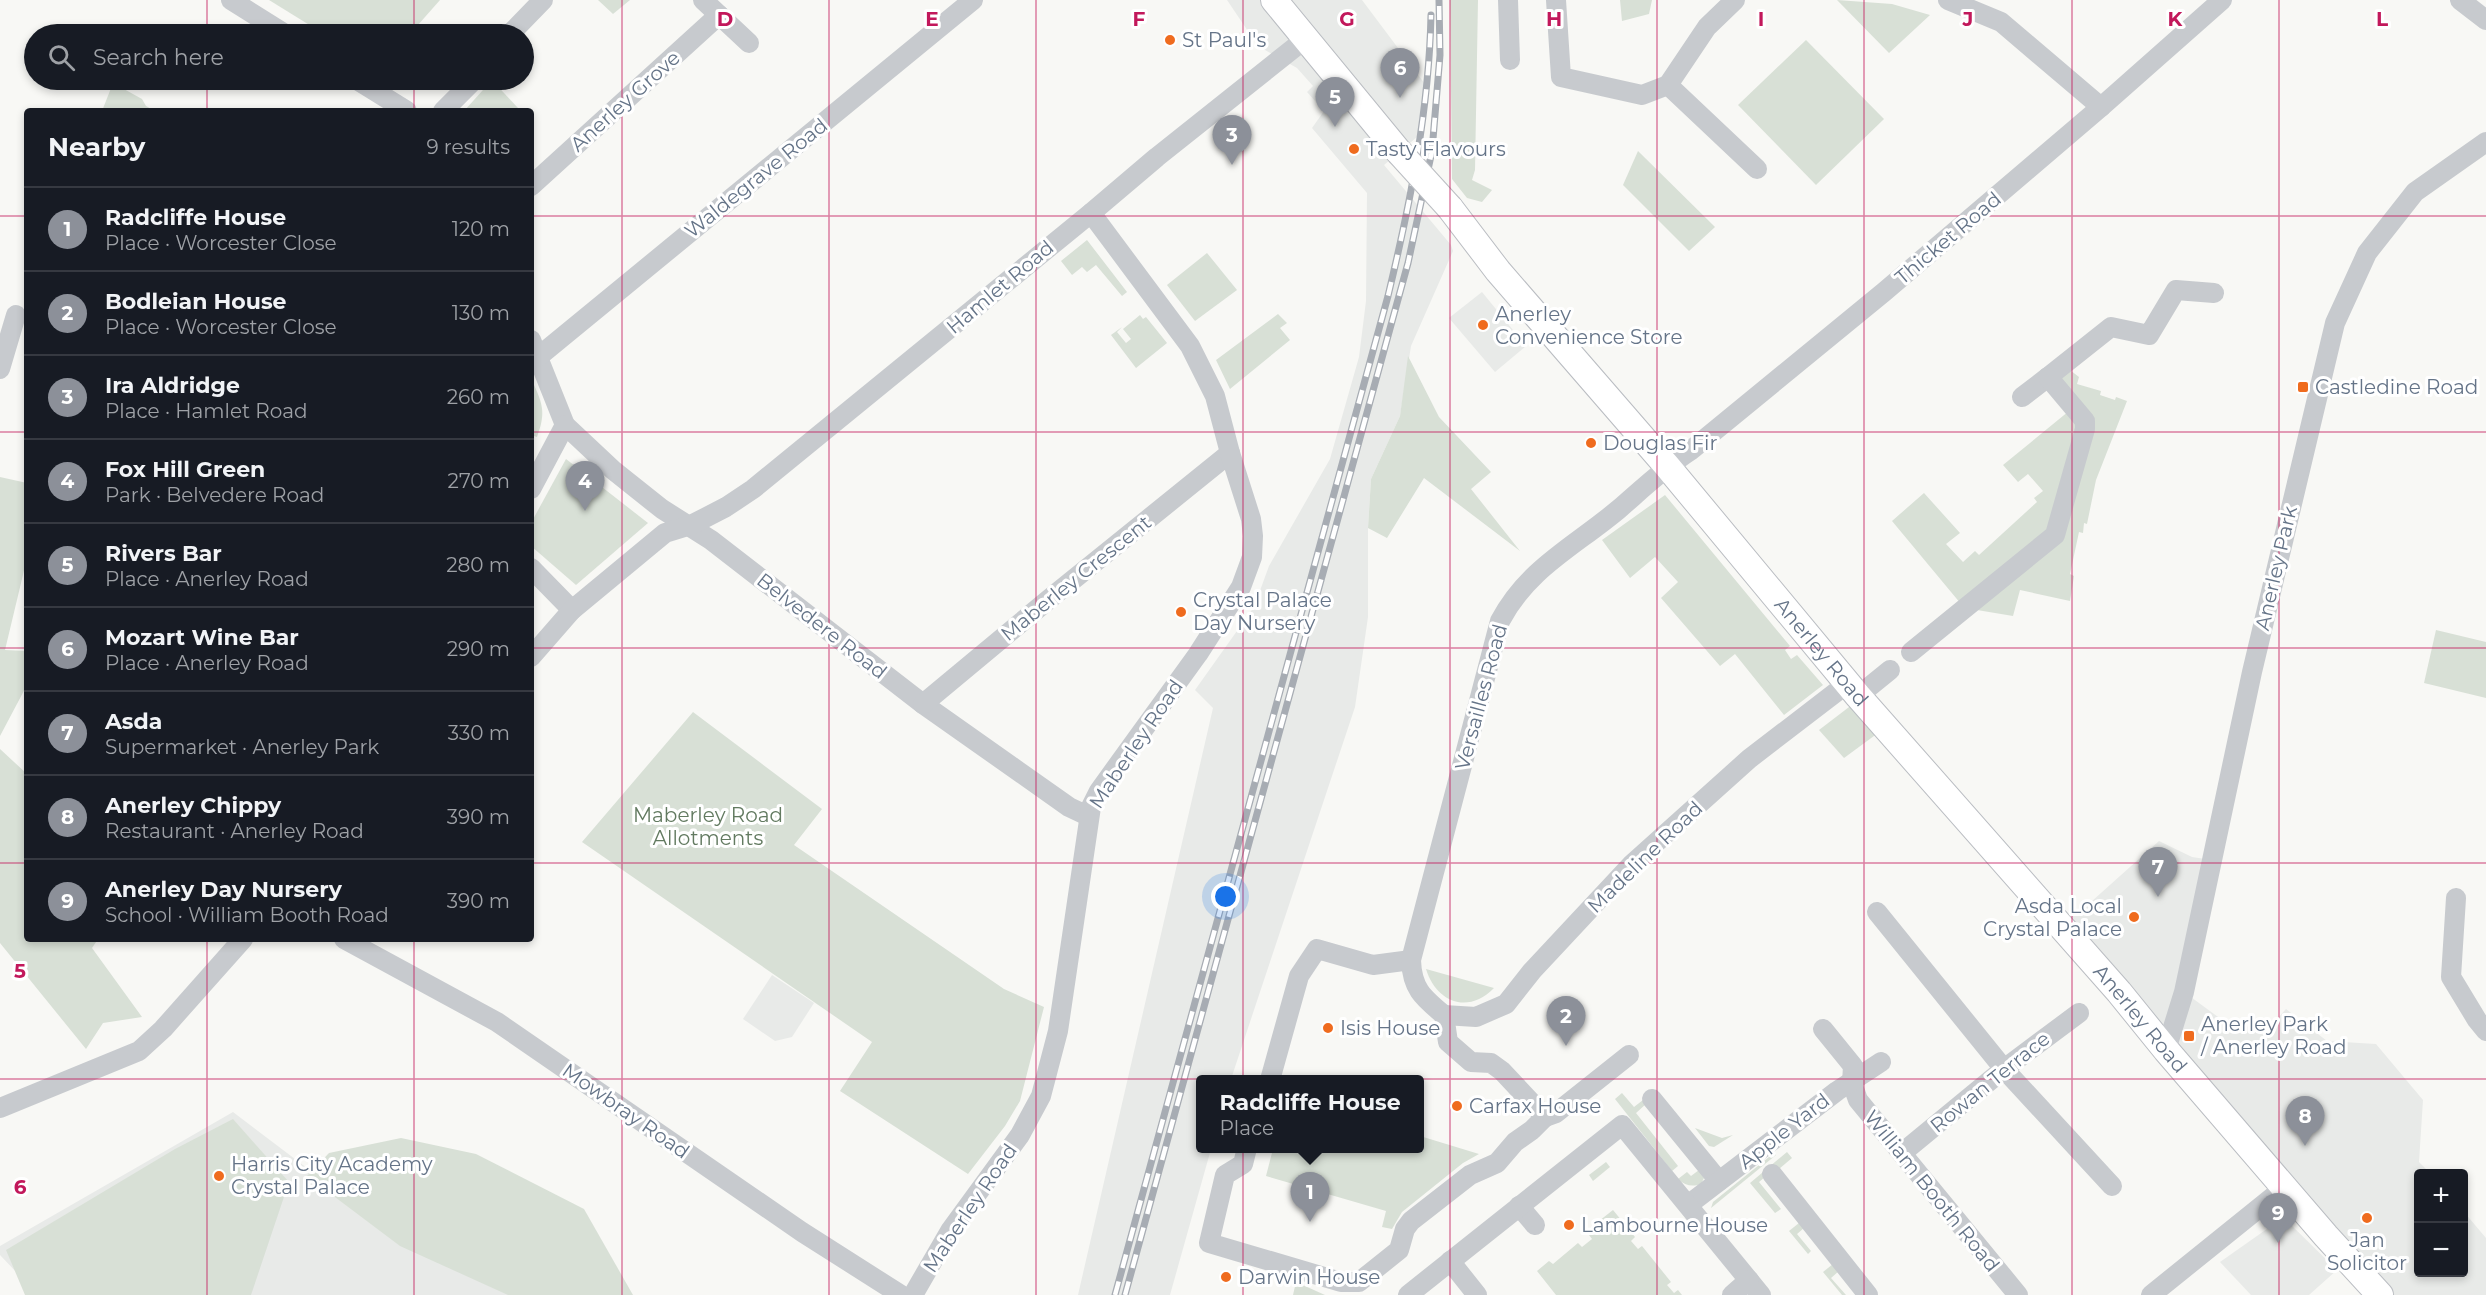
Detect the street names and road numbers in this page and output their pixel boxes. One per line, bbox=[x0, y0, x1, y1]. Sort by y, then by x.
street label: Anerley Grove bbox=[565, 45, 685, 157]
street label: Waldegrave Road bbox=[680, 113, 832, 243]
street label: Thicket Road bbox=[1890, 187, 2006, 289]
street label: Hamlet Road bbox=[942, 235, 1058, 339]
street label: Anerley Park bbox=[2250, 503, 2302, 633]
street label: Maberley Crescent bbox=[996, 510, 1156, 646]
street label: Belvedere Road bbox=[752, 568, 892, 684]
street label: Anerley Road bbox=[1770, 593, 1873, 711]
street label: Versailles Road bbox=[1450, 621, 1512, 773]
street label: Maberley Road bbox=[1084, 675, 1188, 813]
street label: Madeline Road bbox=[1583, 796, 1707, 918]
street label: Anerley Road bbox=[2088, 960, 2192, 1078]
street label: Rowan Terrace bbox=[1925, 1026, 2055, 1138]
street label: Mowbray Road bbox=[558, 1058, 694, 1164]
street label: Apple Yard bbox=[1734, 1088, 1834, 1174]
street label: William Booth Road bbox=[1859, 1105, 2005, 1277]
street label: Maberley Road bbox=[918, 1139, 1022, 1277]

